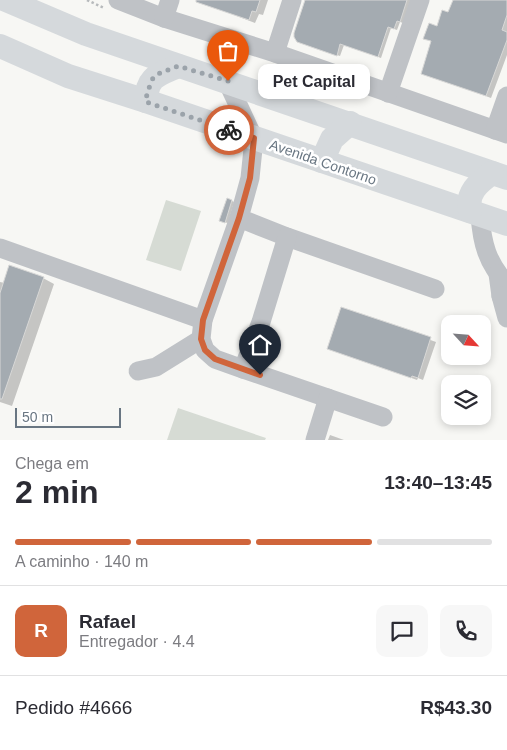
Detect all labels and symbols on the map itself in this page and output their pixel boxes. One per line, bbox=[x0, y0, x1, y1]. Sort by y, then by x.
pin bbox=[207, 30, 249, 81]
callout: Pet Capital bbox=[258, 64, 370, 98]
courier bbox=[204, 105, 254, 155]
street label: Avenida Contorno bbox=[268, 136, 379, 188]
north arrow bbox=[441, 315, 491, 365]
pin bbox=[239, 324, 281, 375]
scale bar bbox=[15, 405, 121, 428]

